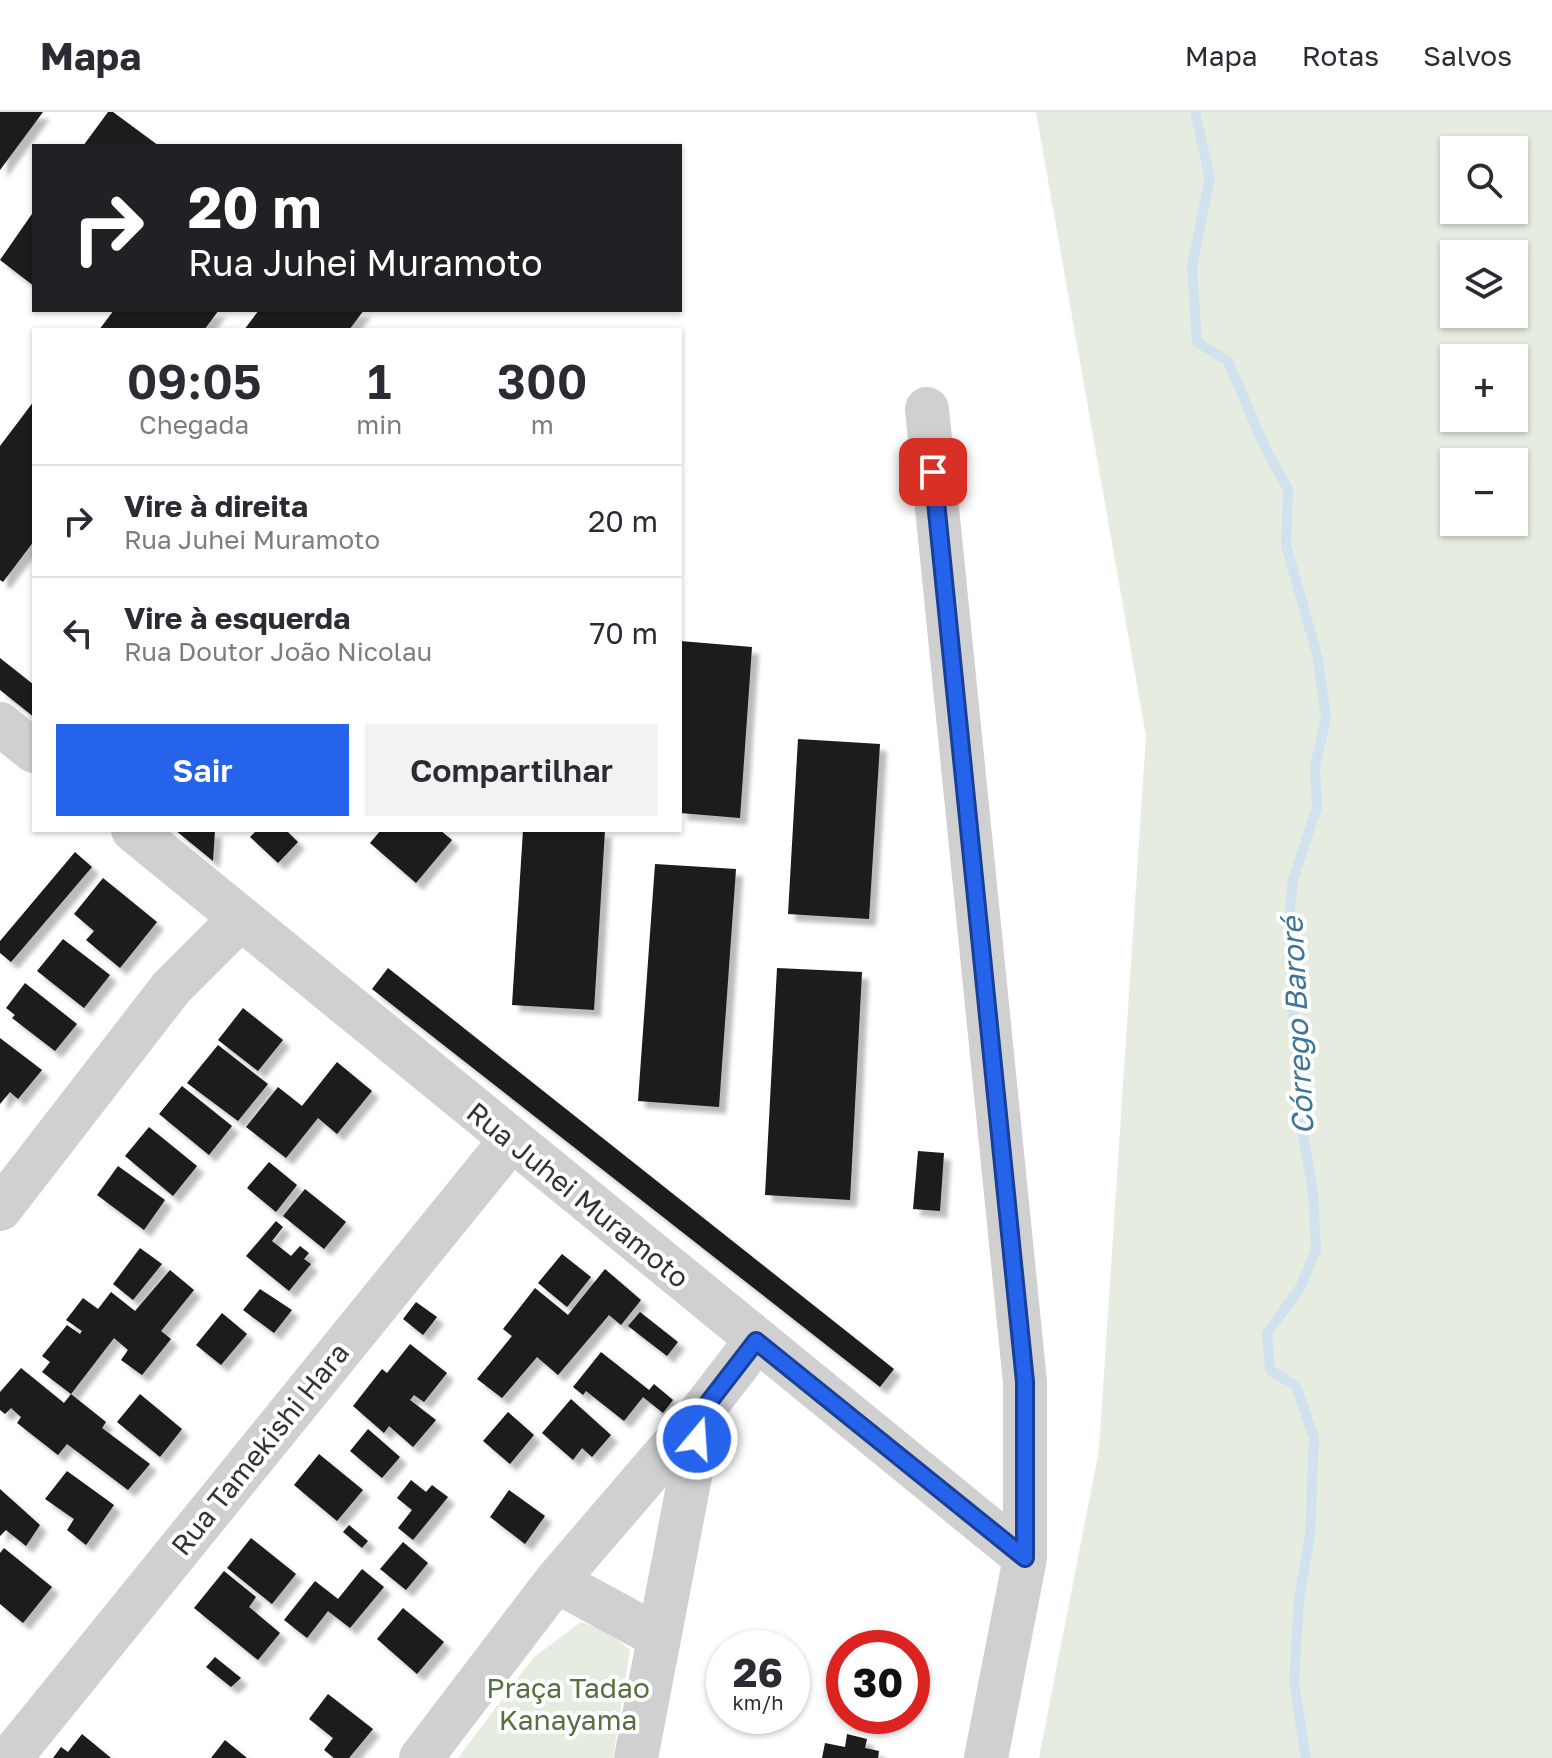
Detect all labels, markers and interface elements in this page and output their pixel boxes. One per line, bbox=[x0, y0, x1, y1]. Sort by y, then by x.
text: Mapa bbox=[40, 33, 141, 78]
text: Mapa bbox=[1185, 39, 1258, 72]
text: Rotas bbox=[1302, 39, 1379, 72]
text: Salvos bbox=[1423, 39, 1512, 72]
map controls bbox=[1440, 136, 1528, 536]
button: search bbox=[1440, 136, 1528, 224]
text: 20 m bbox=[188, 173, 322, 240]
icon: right bbox=[56, 176, 160, 280]
button: layers bbox=[1440, 240, 1528, 328]
text: Rua Juhei Muramoto bbox=[188, 241, 543, 284]
button: + bbox=[1440, 344, 1528, 432]
text: 09:05 bbox=[127, 352, 262, 410]
text: 1 bbox=[367, 352, 391, 410]
text: 300 bbox=[497, 352, 587, 410]
text: Chegada bbox=[139, 409, 249, 440]
text: min bbox=[356, 409, 402, 440]
text: m bbox=[531, 409, 554, 440]
pin bbox=[899, 438, 967, 506]
button: − bbox=[1440, 448, 1528, 536]
icon: arrive bbox=[911, 450, 955, 494]
text: Vire à direita bbox=[124, 488, 308, 524]
icon: right bbox=[56, 499, 100, 543]
text: 20 m bbox=[588, 503, 658, 539]
text: Rua Juhei Muramoto bbox=[124, 524, 380, 555]
text: Vire à esquerda bbox=[124, 600, 350, 636]
icon: left bbox=[56, 611, 100, 655]
text: 70 m bbox=[589, 615, 658, 651]
text: Rua Doutor João Nicolau bbox=[124, 636, 432, 667]
button: Sair bbox=[56, 724, 349, 816]
button: Compartilhar bbox=[365, 724, 658, 816]
water label: Córrego Baroré bbox=[1273, 914, 1321, 1136]
street label: Rua Juhei Muramoto bbox=[461, 1095, 696, 1294]
street label: Rua Tamekishi Hara bbox=[164, 1336, 355, 1561]
position arrow bbox=[655, 1397, 739, 1481]
speed limit sign: 30 bbox=[826, 1630, 930, 1734]
text: 26 bbox=[733, 1648, 783, 1696]
park label: Praça Tadao Kanayama bbox=[486, 1671, 650, 1736]
text: km/h bbox=[733, 1690, 783, 1714]

